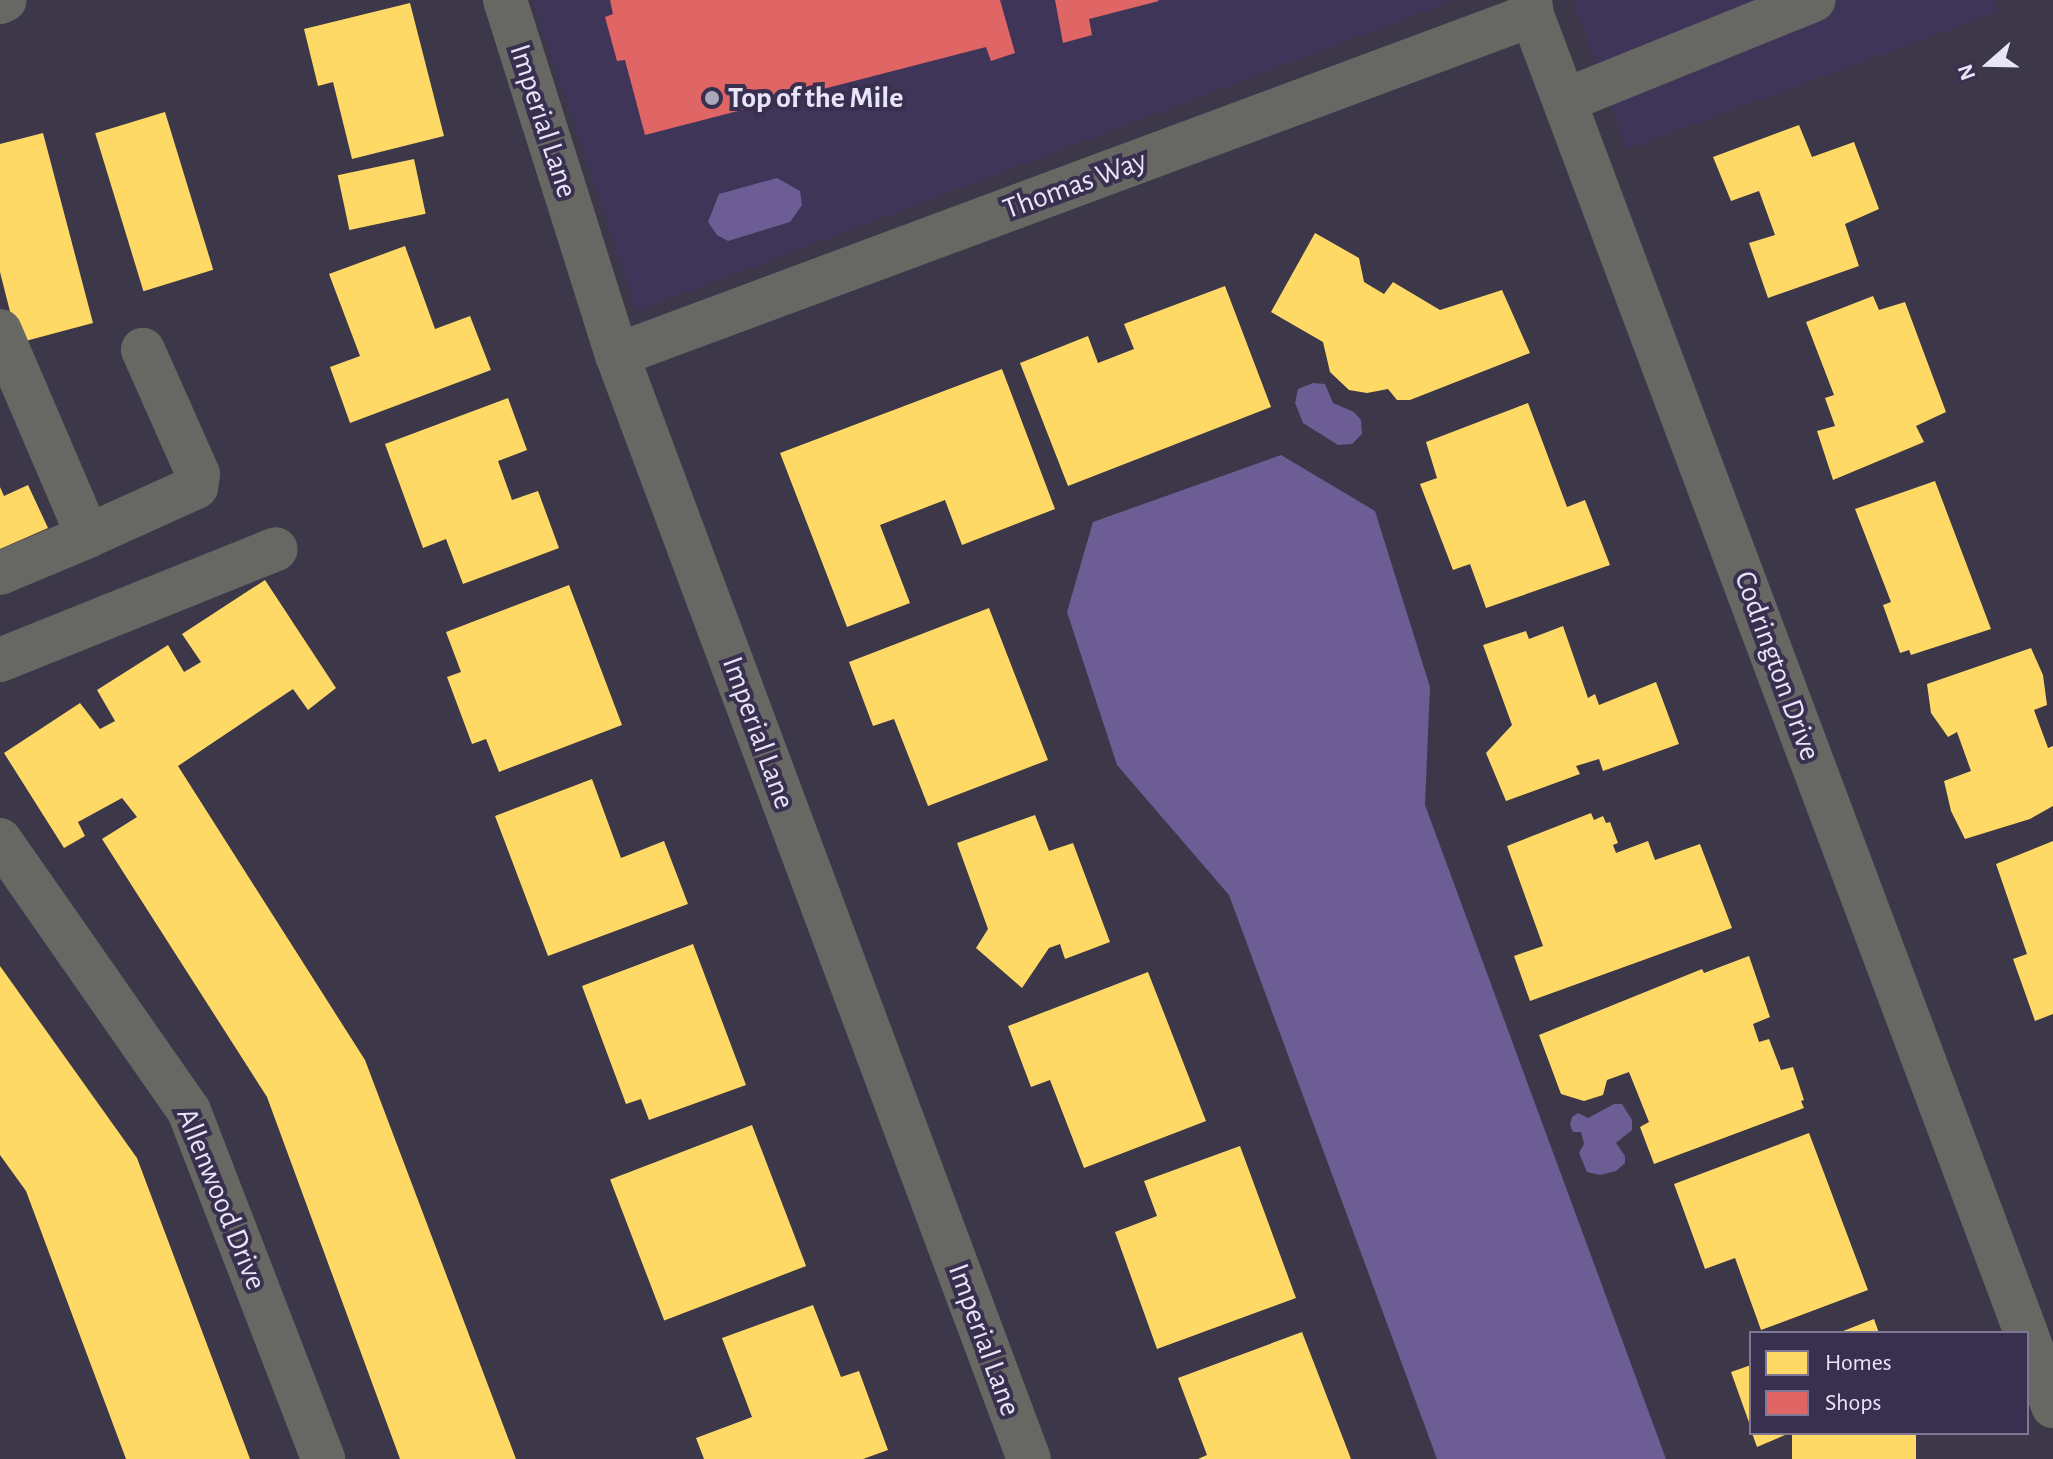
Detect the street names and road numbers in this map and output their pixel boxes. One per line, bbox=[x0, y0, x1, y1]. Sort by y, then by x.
street label: Imperial Lane bbox=[501, 40, 585, 202]
street label: Thomas Way bbox=[998, 142, 1152, 228]
street label: Codrington Drive bbox=[1726, 566, 1828, 766]
street label: Imperial Lane bbox=[714, 652, 802, 814]
street label: Allenwood Drive bbox=[168, 1103, 274, 1295]
street label: Imperial Lane bbox=[940, 1259, 1028, 1421]

